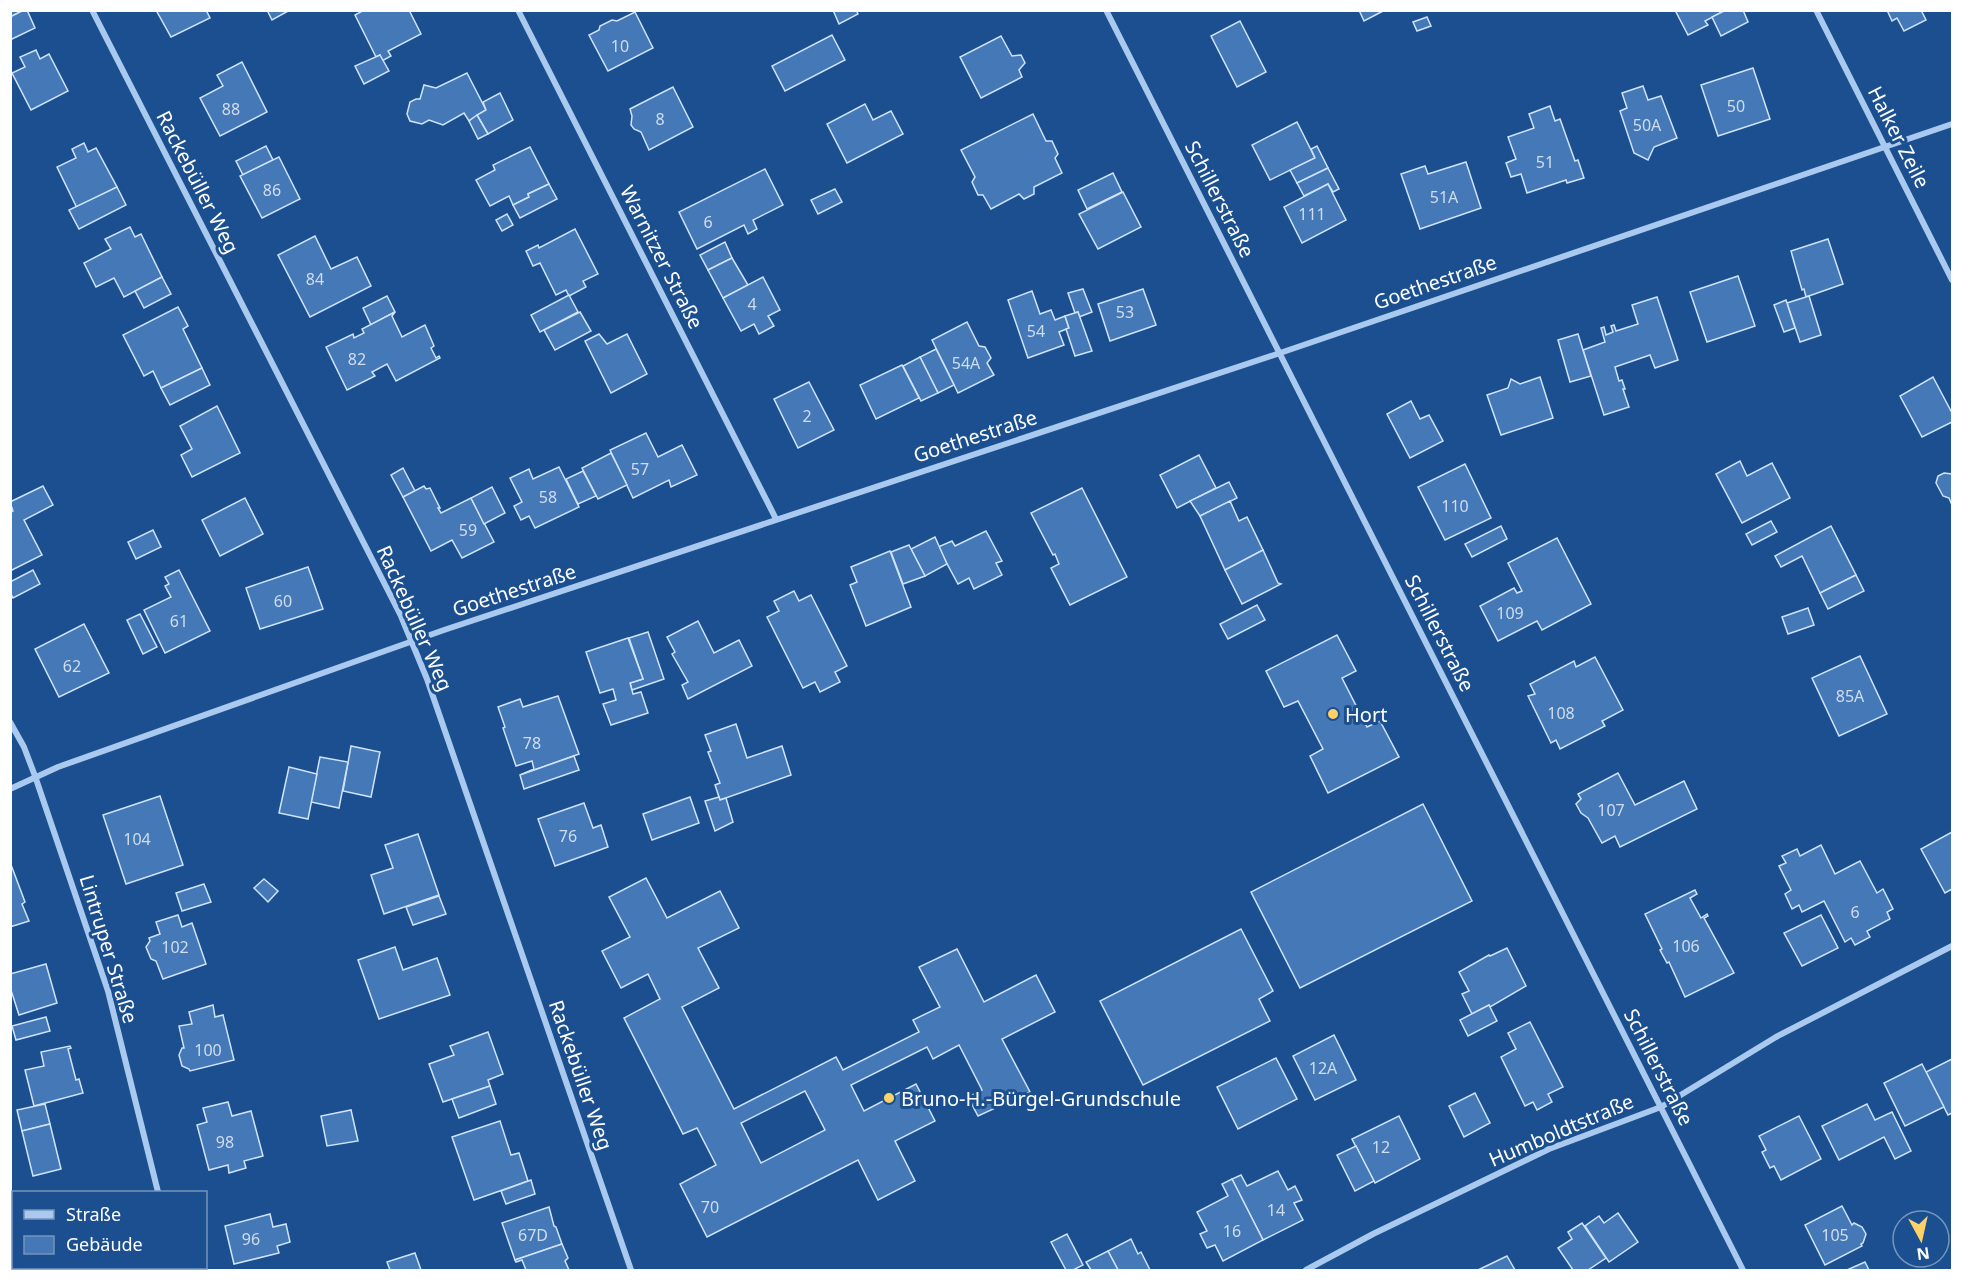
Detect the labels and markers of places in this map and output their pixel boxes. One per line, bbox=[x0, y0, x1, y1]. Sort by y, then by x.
place label: Hort bbox=[1345, 701, 1387, 728]
marker: Hort bbox=[1326, 707, 1340, 721]
place label: Bruno-H.-Bürgel-Grundschule bbox=[901, 1085, 1181, 1112]
marker: Bruno-H.-Bürgel-Grundschule bbox=[882, 1091, 896, 1105]

